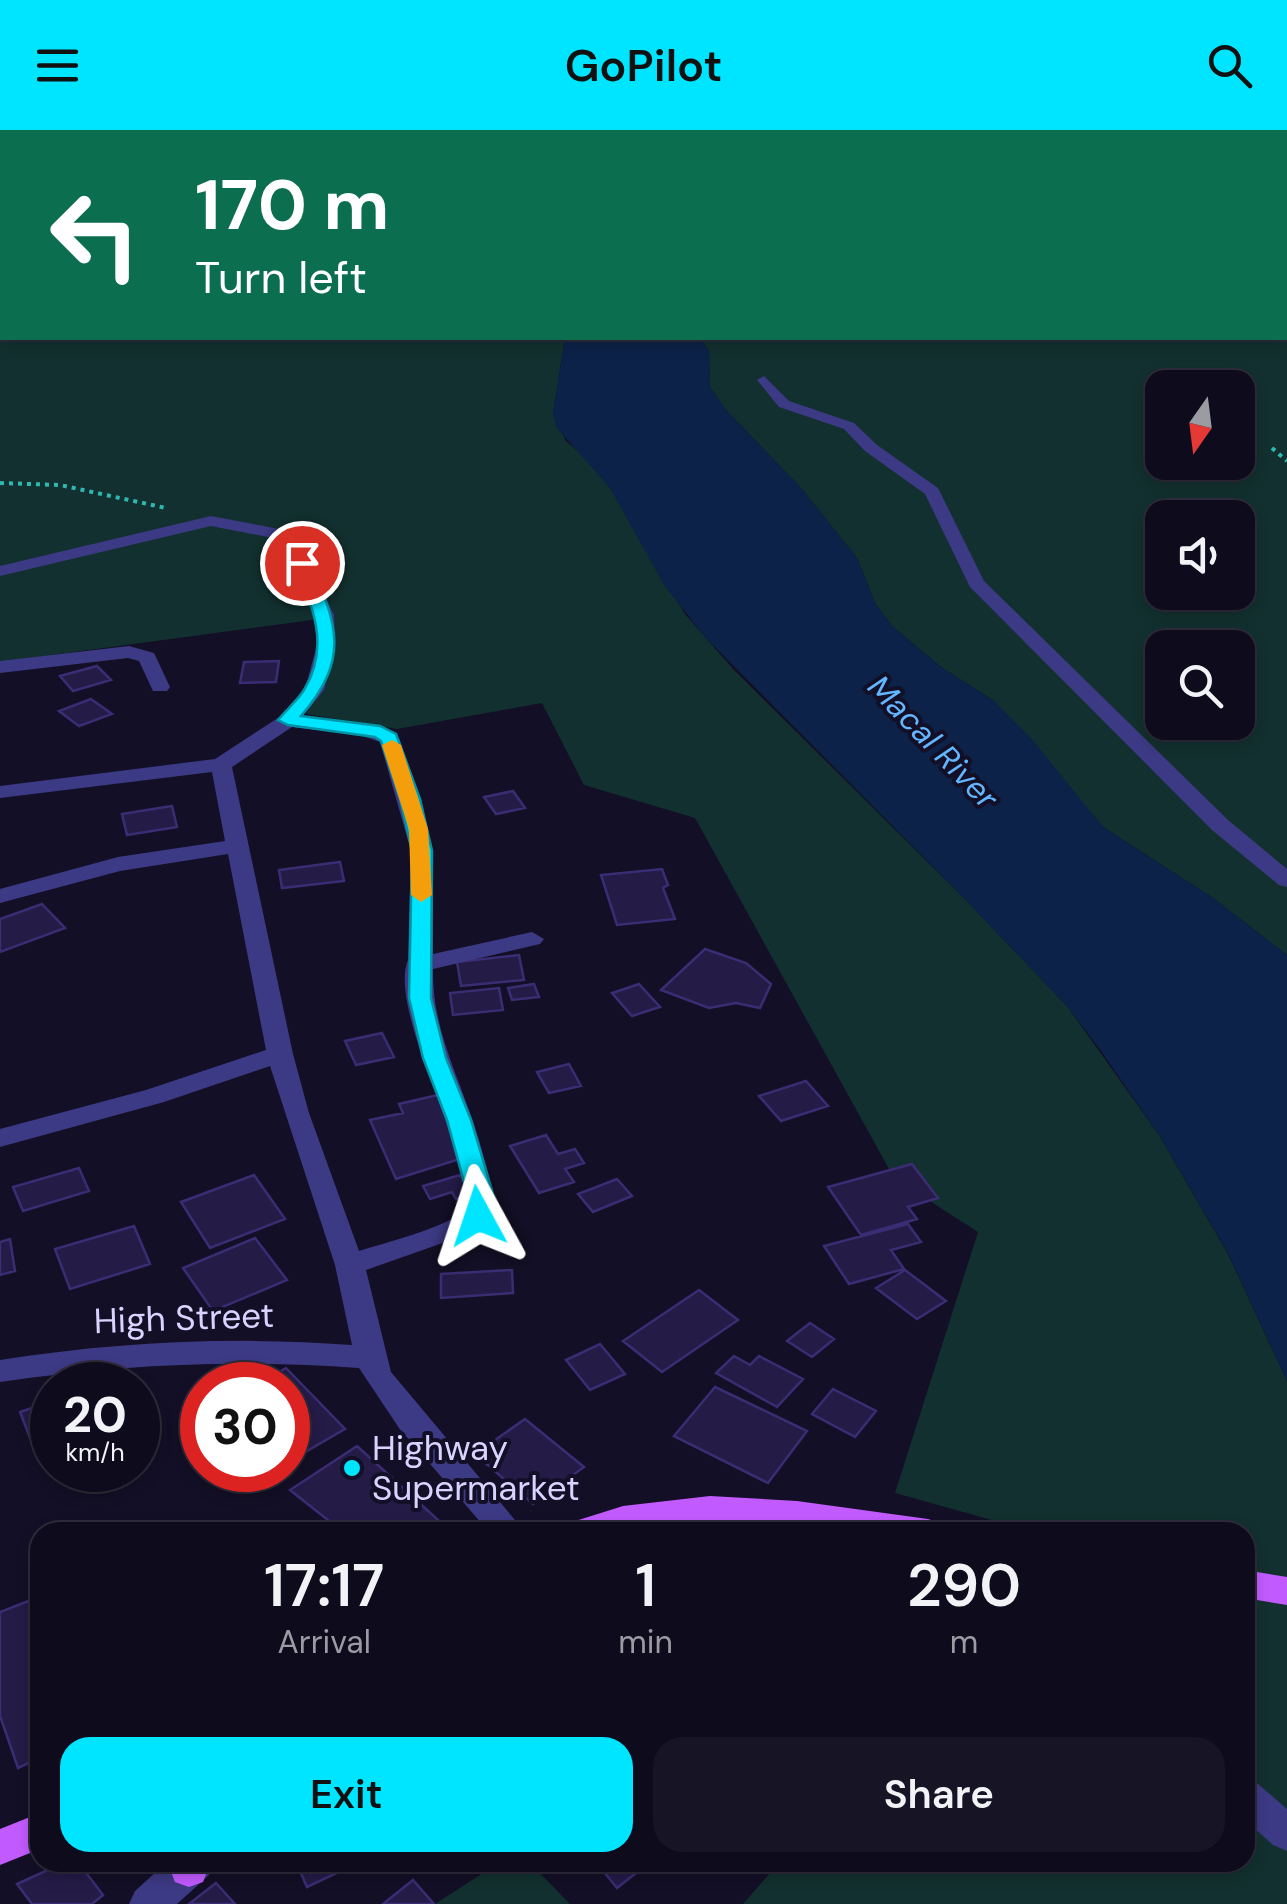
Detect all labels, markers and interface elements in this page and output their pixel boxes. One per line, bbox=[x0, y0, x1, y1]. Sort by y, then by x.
text: GoPilot bbox=[565, 36, 722, 95]
icon: menu bbox=[30, 38, 85, 93]
icon: search bbox=[1202, 38, 1257, 93]
text: 170 m bbox=[195, 160, 389, 251]
icon: left bbox=[30, 170, 160, 300]
text: Turn left bbox=[195, 248, 367, 307]
north arrow bbox=[1145, 370, 1255, 480]
map controls bbox=[1145, 370, 1255, 740]
button: sound bbox=[1145, 500, 1255, 610]
pin bbox=[260, 521, 345, 606]
icon: arrive bbox=[275, 536, 330, 591]
button: search bbox=[1145, 630, 1255, 740]
water label: Macal River bbox=[859, 666, 1008, 819]
position arrow bbox=[426, 1164, 530, 1268]
street label: High Street bbox=[93, 1292, 275, 1344]
speed limit sign: 30 bbox=[180, 1362, 310, 1492]
text: 20 bbox=[63, 1382, 127, 1448]
place label: Highway Supermarket bbox=[372, 1425, 580, 1511]
text: km/h bbox=[65, 1436, 125, 1469]
marker: Highway Supermarket bbox=[341, 1457, 363, 1479]
text: 17:17 bbox=[264, 1546, 384, 1625]
text: 1 bbox=[635, 1546, 656, 1625]
text: 290 bbox=[907, 1546, 1021, 1625]
text: Arrival bbox=[278, 1621, 371, 1663]
text: min bbox=[618, 1621, 673, 1663]
text: m bbox=[950, 1621, 978, 1663]
button: Exit bbox=[60, 1737, 633, 1852]
button: Share bbox=[653, 1737, 1225, 1852]

